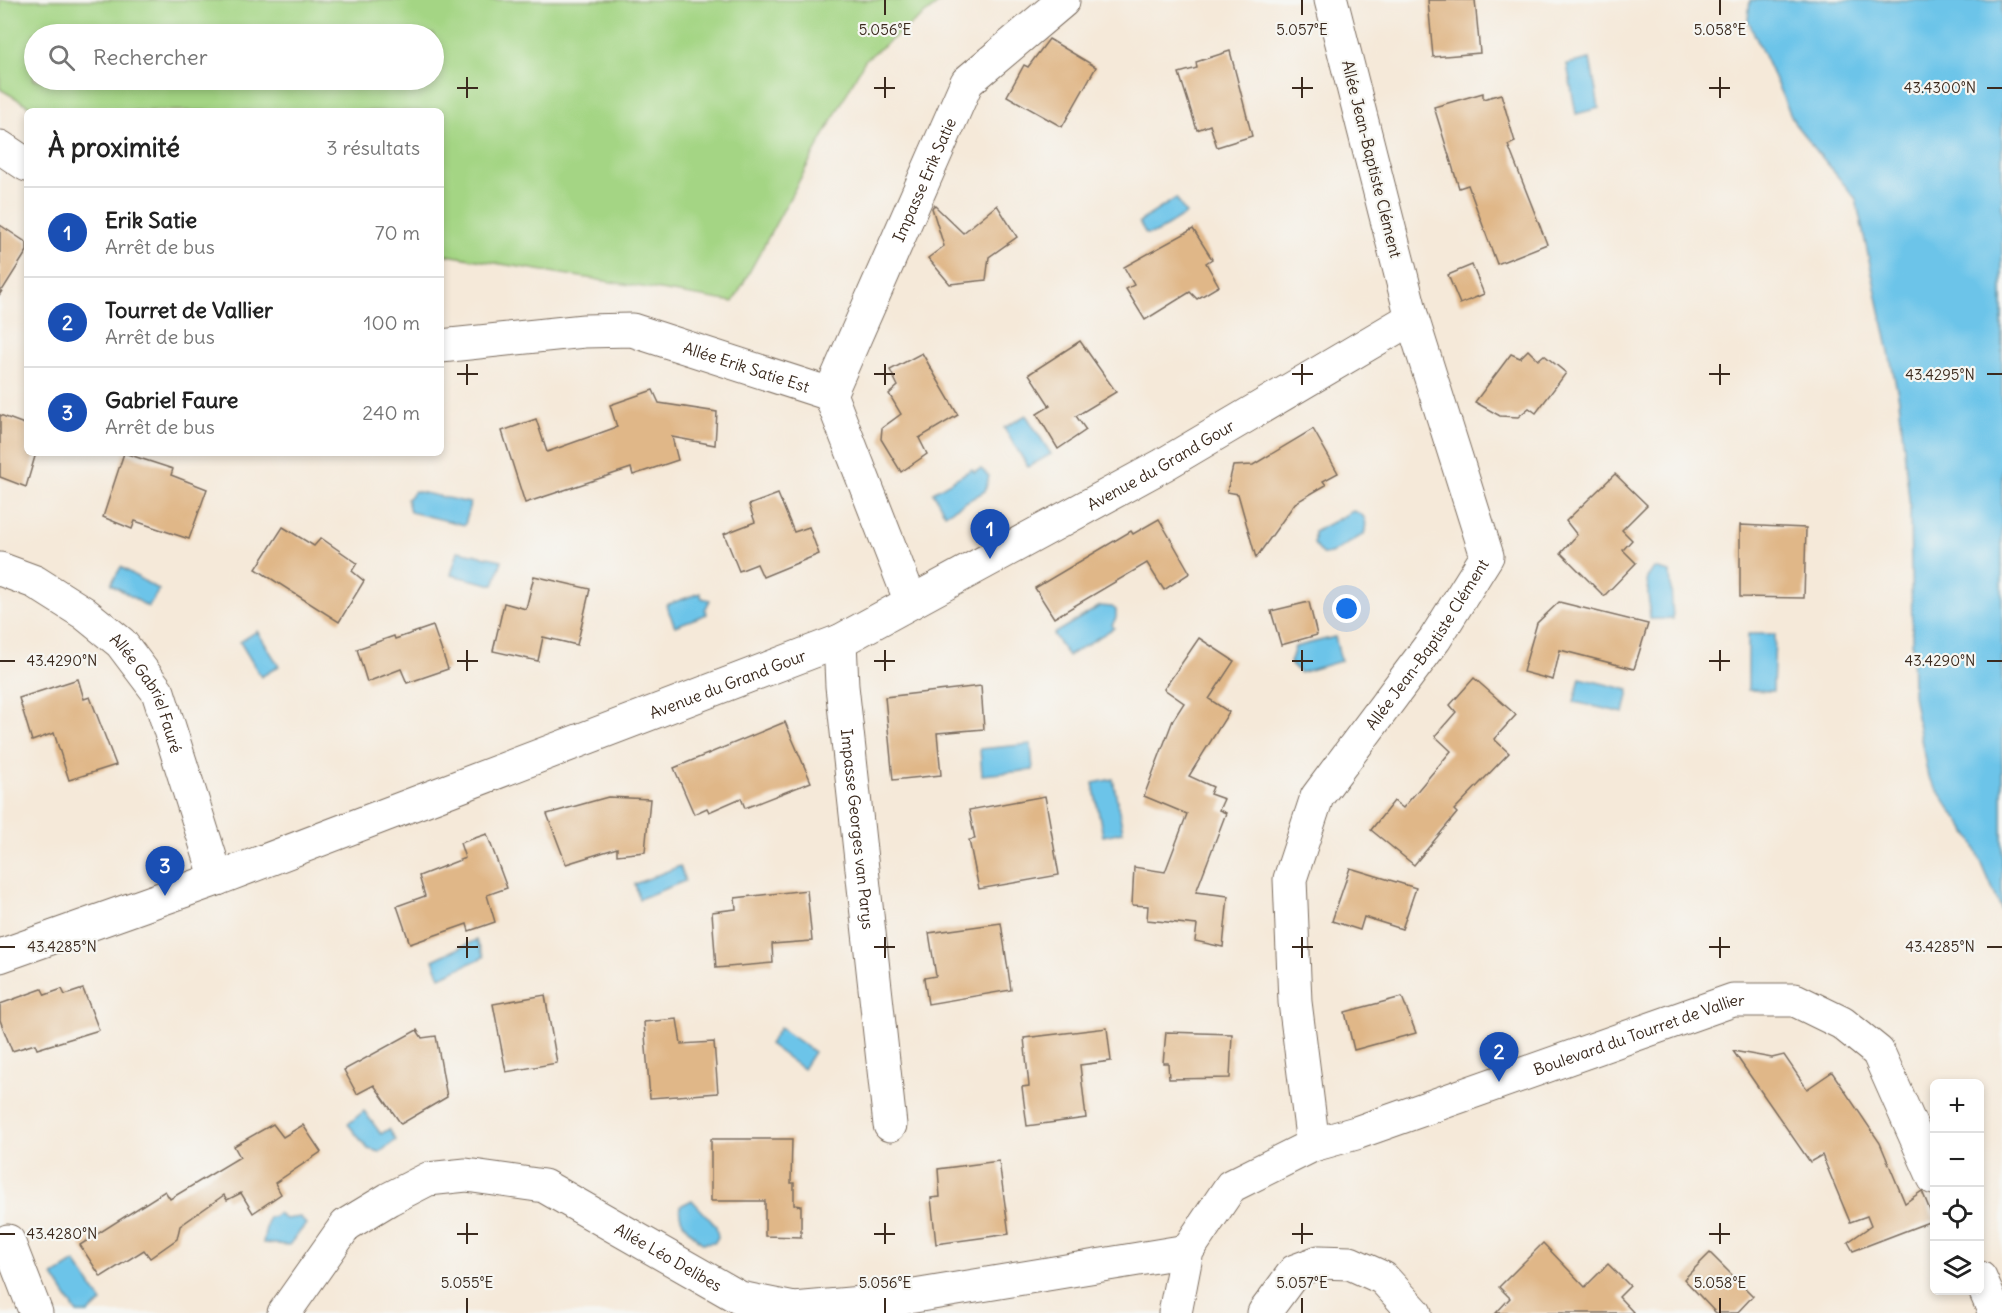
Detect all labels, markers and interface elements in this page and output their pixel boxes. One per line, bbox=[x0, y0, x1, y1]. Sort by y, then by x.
text: 5.056°E bbox=[859, 20, 912, 39]
text: 5.057°E bbox=[1276, 20, 1328, 39]
text: 5.058°E bbox=[1694, 20, 1747, 39]
search box bbox=[24, 24, 444, 90]
icon: search bbox=[45, 41, 78, 74]
text: Rechercher bbox=[93, 43, 208, 71]
street label: Allée Jean-Baptiste Clément bbox=[1338, 58, 1406, 260]
text: 43.4300°N bbox=[1904, 78, 1976, 97]
street label: Impasse Erik Satie bbox=[888, 115, 960, 245]
text: À proximité bbox=[48, 131, 180, 164]
text: 3 résultats bbox=[326, 135, 420, 160]
text: Erik Satie bbox=[105, 206, 197, 234]
text: 1 bbox=[64, 220, 71, 245]
text: 70 m bbox=[375, 220, 420, 245]
text: Arrêt de bus bbox=[105, 234, 215, 259]
text: Tourret de Vallier bbox=[105, 296, 273, 324]
text: 2 bbox=[62, 310, 73, 335]
text: 100 m bbox=[363, 310, 420, 335]
text: Arrêt de bus bbox=[105, 324, 215, 349]
street label: Allée Erik Satie Est bbox=[681, 337, 813, 397]
text: 43.4295°N bbox=[1905, 365, 1975, 384]
text: Gabriel Faure bbox=[105, 386, 238, 414]
text: 3 bbox=[62, 400, 73, 425]
text: 240 m bbox=[362, 400, 420, 425]
text: Arrêt de bus bbox=[105, 414, 215, 439]
street label: Avenue du Grand Gour bbox=[1084, 415, 1238, 514]
pin: 1 bbox=[970, 510, 1010, 559]
street label: Allée Jean-Baptiste Clément bbox=[1361, 555, 1493, 733]
your location bbox=[1332, 594, 1361, 623]
street label: Allée Gabriel Fauré bbox=[106, 628, 187, 756]
street label: Avenue du Grand Gour bbox=[647, 645, 809, 723]
text: 43.4290°N bbox=[27, 651, 97, 670]
text: 43.4290°N bbox=[1905, 651, 1975, 670]
street label: Impasse Georges van Parys bbox=[837, 728, 879, 930]
pin: 3 bbox=[146, 846, 184, 896]
text: 43.4285°N bbox=[27, 937, 97, 956]
text: 43.4285°N bbox=[1905, 937, 1975, 956]
street label: Boulevard du Tourret de Vallier bbox=[1531, 990, 1745, 1080]
pin: 2 bbox=[1480, 1032, 1518, 1082]
map controls bbox=[1930, 1079, 1984, 1295]
button: + bbox=[1930, 1079, 1984, 1133]
button: − bbox=[1930, 1133, 1984, 1187]
button: locate bbox=[1930, 1187, 1984, 1241]
street label: Allée Léo Delibes bbox=[611, 1219, 726, 1296]
text: 43.4280°N bbox=[27, 1224, 97, 1243]
button: layers bbox=[1930, 1241, 1984, 1295]
text: 5.055°E bbox=[441, 1273, 494, 1292]
text: 5.056°E bbox=[859, 1273, 912, 1292]
text: 5.057°E bbox=[1276, 1273, 1328, 1292]
text: 5.058°E bbox=[1694, 1273, 1747, 1292]

